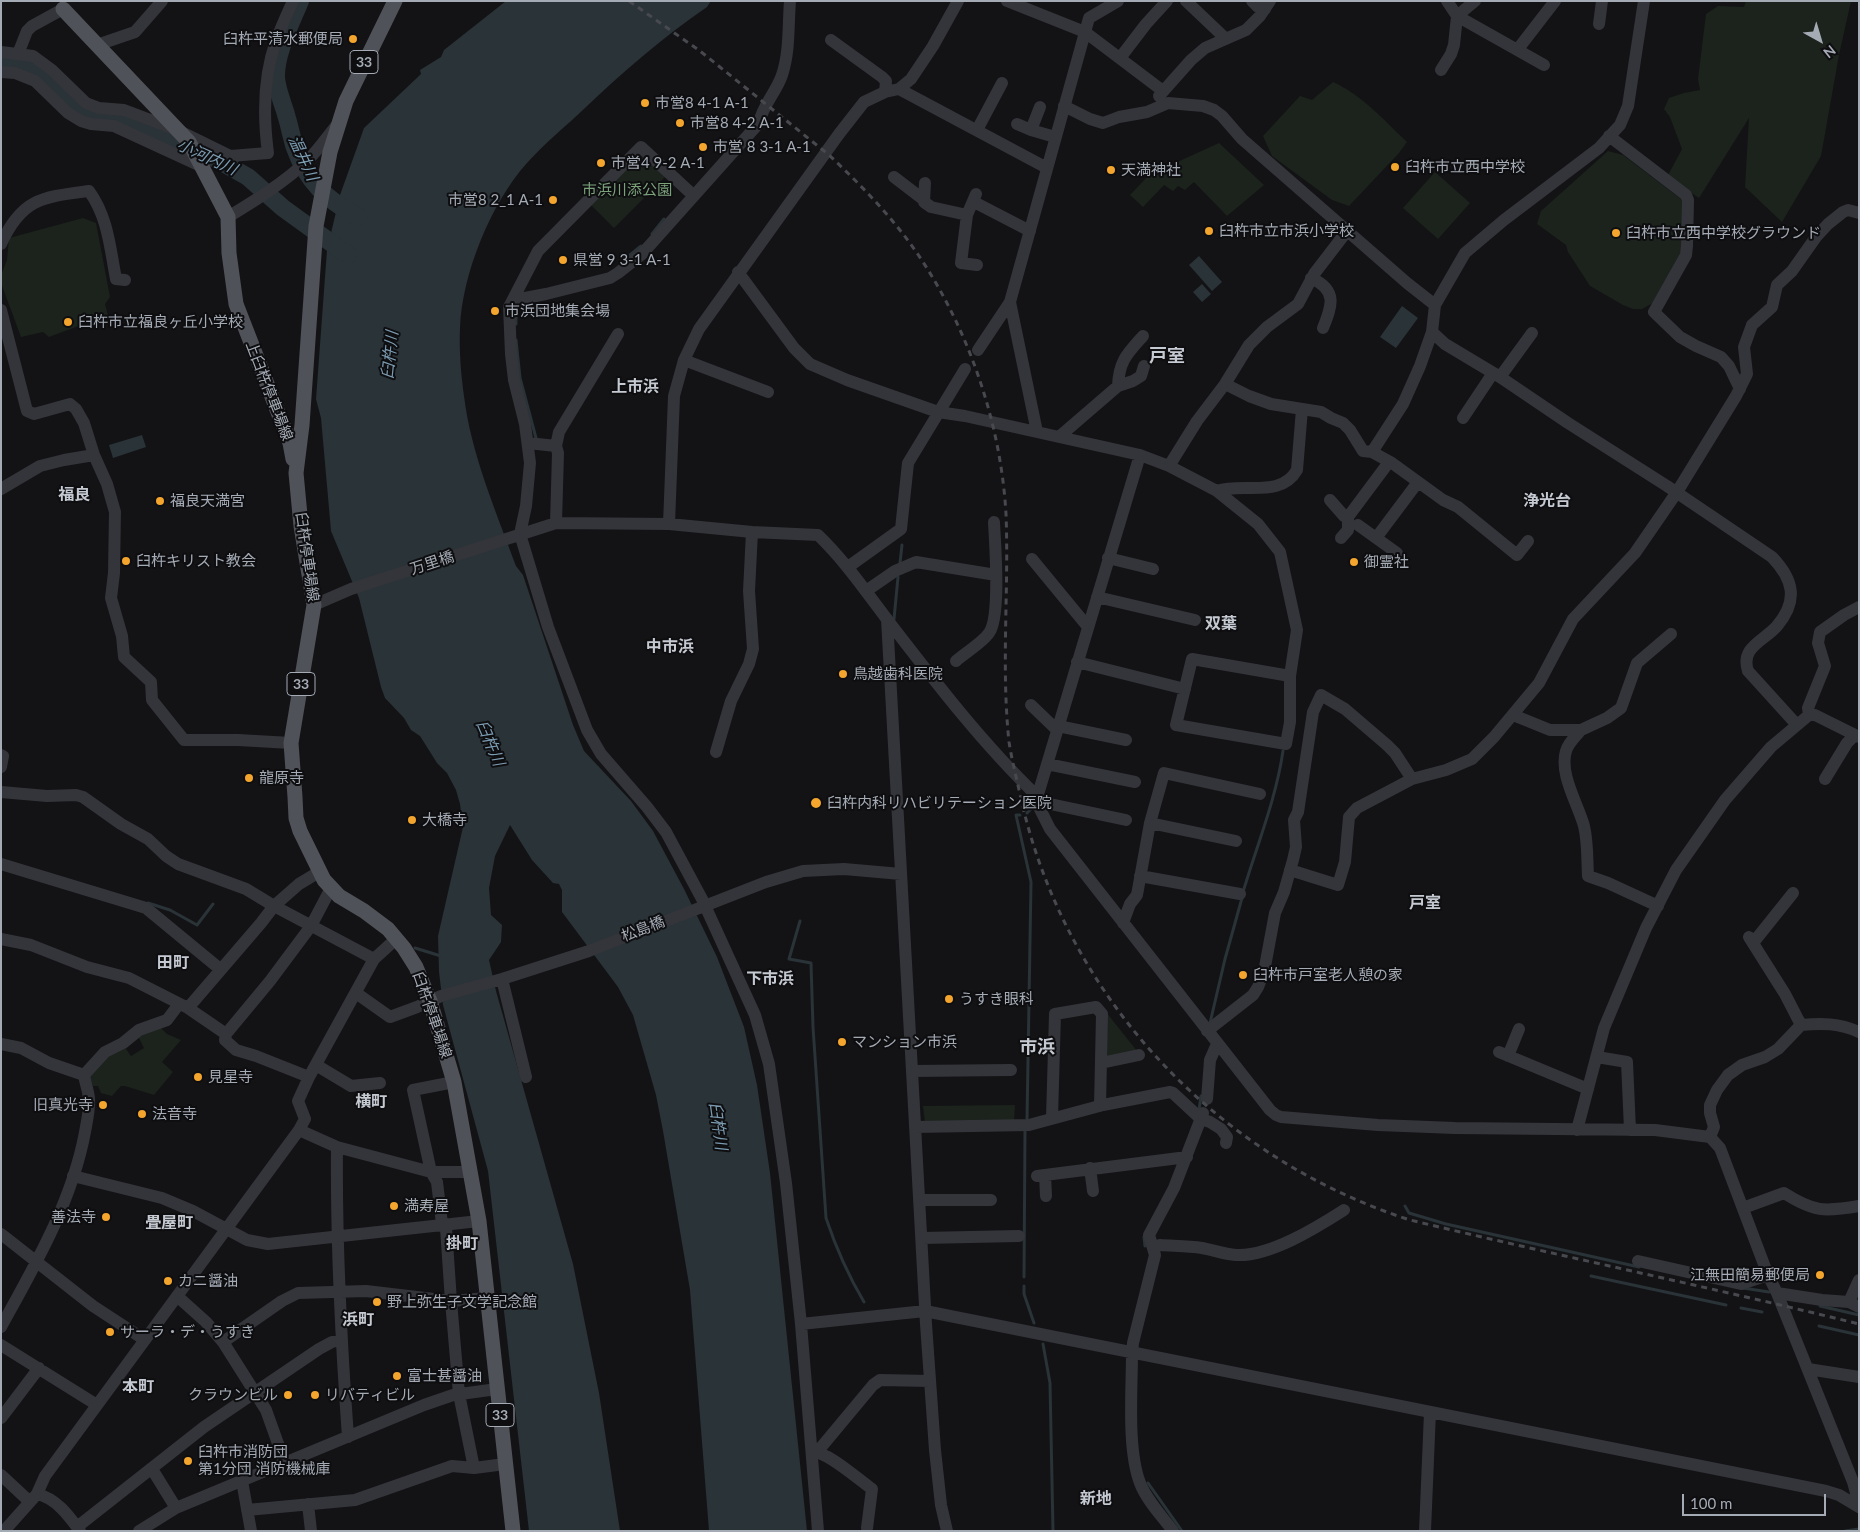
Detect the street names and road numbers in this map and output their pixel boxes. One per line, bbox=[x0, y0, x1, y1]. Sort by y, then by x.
road number: 33 bbox=[350, 51, 378, 74]
street label: 上臼杵停車場線 bbox=[242, 339, 296, 443]
street label: 臼杵停車場線 bbox=[292, 511, 322, 603]
street label: 万里橋 bbox=[408, 547, 456, 579]
road number: 33 bbox=[287, 672, 315, 696]
street label: 松島橋 bbox=[619, 913, 667, 945]
street label: 臼杵停車場線 bbox=[409, 970, 455, 1060]
road number: 33 bbox=[486, 1404, 514, 1426]

